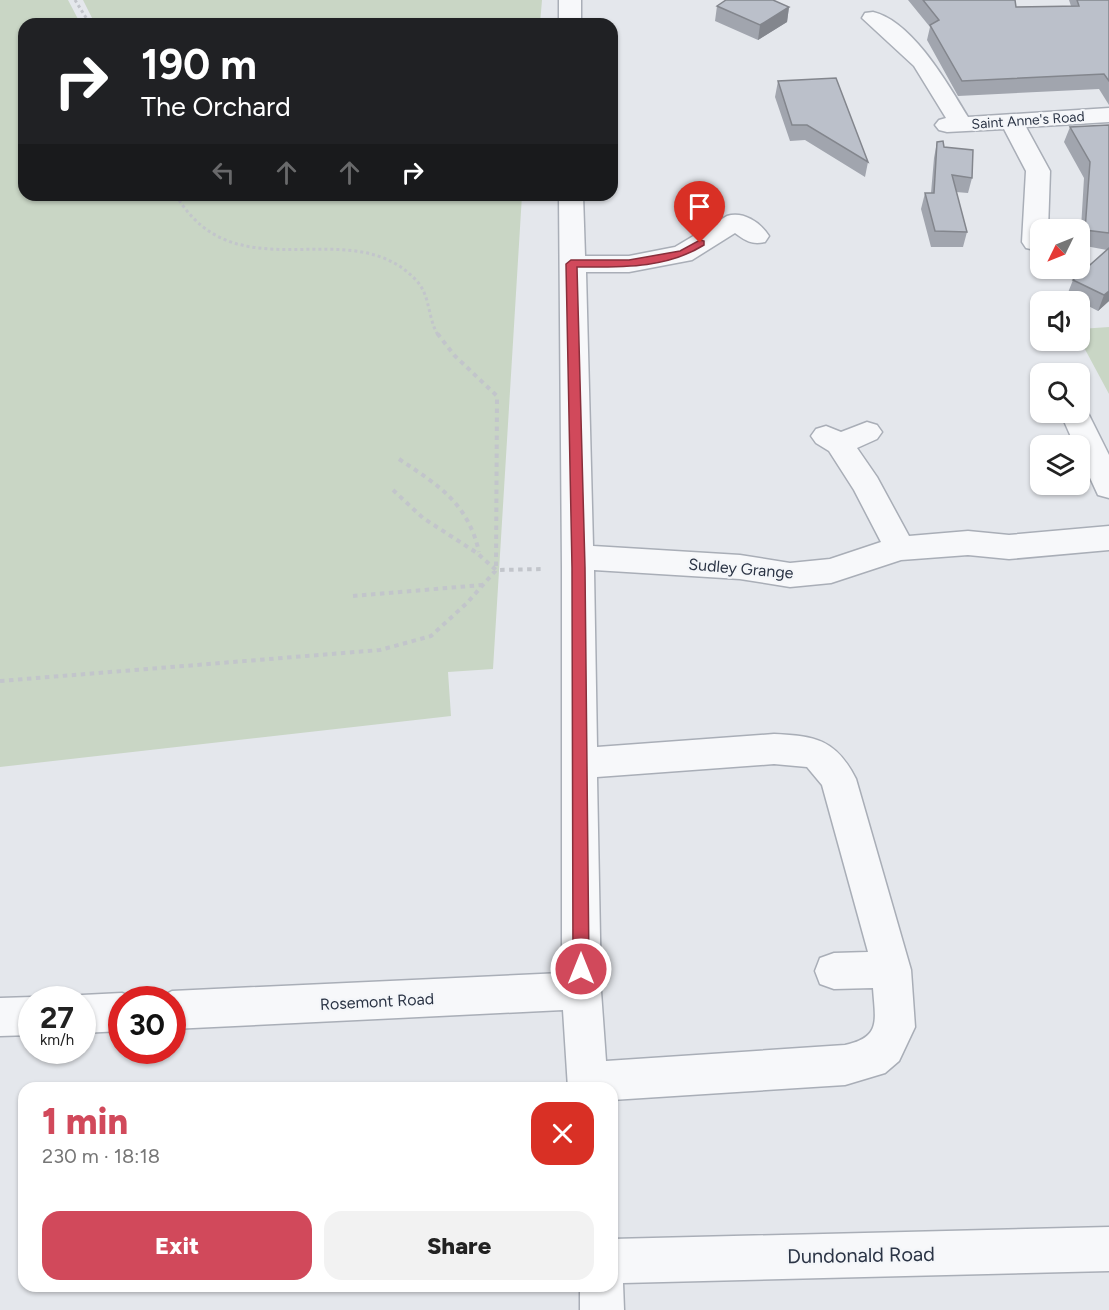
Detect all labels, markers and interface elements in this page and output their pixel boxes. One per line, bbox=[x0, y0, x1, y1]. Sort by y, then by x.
text: 190 m bbox=[141, 39, 257, 90]
icon: right bbox=[42, 42, 120, 120]
text: The Orchard bbox=[141, 90, 291, 123]
street label: Saint Anne's Road bbox=[971, 108, 1085, 133]
icon: left bbox=[207, 156, 240, 189]
icon: ahead bbox=[270, 156, 303, 189]
icon: ahead bbox=[333, 156, 366, 189]
icon: right bbox=[396, 156, 429, 189]
pin bbox=[674, 181, 725, 243]
icon: arrive bbox=[683, 190, 716, 223]
north arrow bbox=[1030, 219, 1090, 279]
map controls bbox=[1030, 219, 1090, 495]
button: sound bbox=[1030, 291, 1090, 351]
button: search bbox=[1030, 363, 1090, 423]
button: layers bbox=[1030, 435, 1090, 495]
street label: Sudley Grange bbox=[688, 554, 795, 583]
position arrow bbox=[549, 937, 613, 1001]
speed limit sign: 30 bbox=[108, 986, 186, 1064]
street label: Rosemont Road bbox=[320, 989, 435, 1014]
text: 27 bbox=[40, 999, 74, 1036]
text: km/h bbox=[40, 1031, 74, 1049]
text: 1 min bbox=[42, 1100, 128, 1143]
button: close bbox=[531, 1102, 594, 1165]
text: 230 m · 18:18 bbox=[42, 1144, 160, 1168]
button: Exit bbox=[42, 1211, 312, 1280]
button: Share bbox=[324, 1211, 594, 1280]
street label: Dundonald Road bbox=[787, 1242, 935, 1268]

